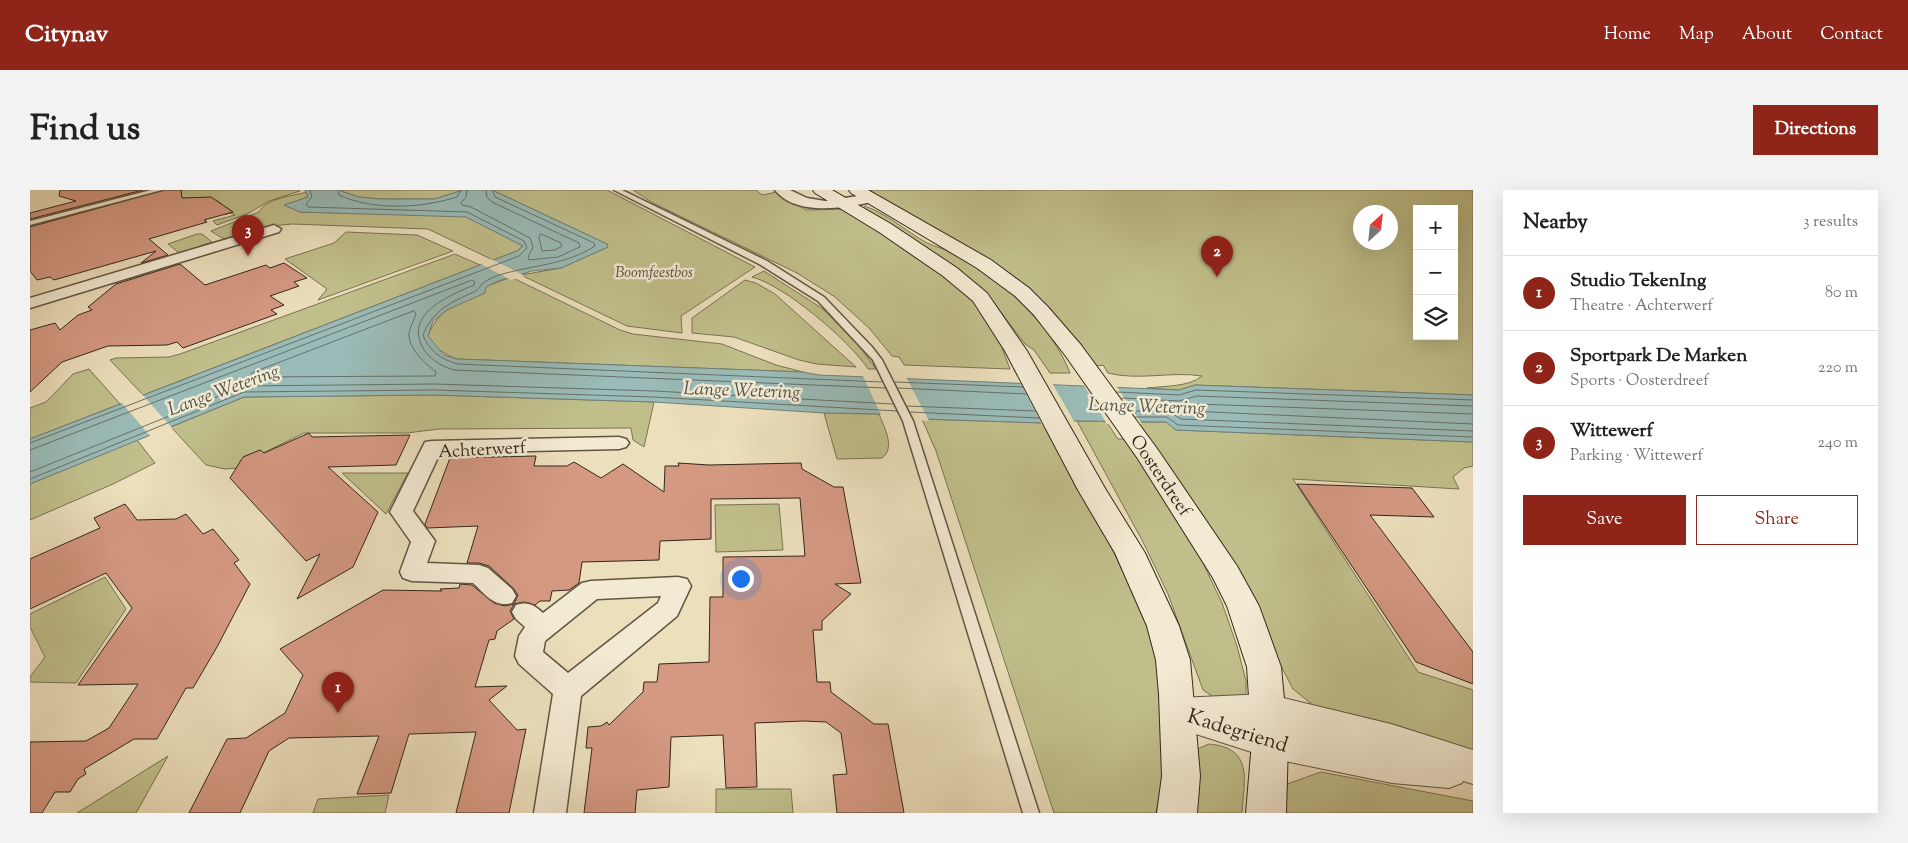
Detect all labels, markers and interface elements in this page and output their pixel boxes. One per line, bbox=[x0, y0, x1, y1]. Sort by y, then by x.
text: Citynav bbox=[25, 18, 108, 52]
text: Home bbox=[1604, 22, 1651, 48]
text: Map bbox=[1679, 22, 1714, 48]
text: About bbox=[1742, 22, 1792, 48]
text: Contact bbox=[1820, 22, 1883, 48]
text: Find us bbox=[30, 105, 140, 156]
button: Directions bbox=[1753, 105, 1878, 155]
north arrow bbox=[1353, 205, 1398, 250]
map controls bbox=[1413, 205, 1458, 340]
button: + bbox=[1413, 205, 1458, 250]
text: Nearby bbox=[1523, 208, 1588, 238]
text: 3 results bbox=[1803, 211, 1858, 234]
pin: 3 bbox=[232, 215, 264, 256]
pin: 2 bbox=[1201, 236, 1233, 277]
button: − bbox=[1413, 250, 1458, 295]
park label: Boomfeestbos bbox=[615, 263, 693, 284]
text: Studio TekenIng bbox=[1570, 268, 1706, 295]
text: 1 bbox=[1536, 282, 1542, 305]
text: 80 m bbox=[1825, 282, 1858, 305]
button: layers bbox=[1413, 295, 1458, 340]
text: Theatre · Achterwerf bbox=[1570, 295, 1713, 318]
text: Sportpark De Marken bbox=[1570, 343, 1747, 370]
text: 2 bbox=[1535, 357, 1543, 380]
text: 220 m bbox=[1818, 357, 1858, 380]
water label: Lange Wetering bbox=[164, 359, 284, 424]
text: Sports · Oosterdreef bbox=[1570, 370, 1709, 393]
water label: Lange Wetering bbox=[683, 376, 801, 407]
water label: Lange Wetering bbox=[1088, 392, 1206, 423]
text: Wittewerf bbox=[1570, 418, 1653, 445]
street label: Oosterdreef bbox=[1122, 430, 1197, 523]
text: 3 bbox=[1536, 432, 1542, 455]
text: 240 m bbox=[1817, 432, 1858, 455]
street label: Achterwerf bbox=[438, 436, 527, 466]
text: Parking · Wittewerf bbox=[1570, 445, 1703, 468]
button: Save bbox=[1523, 495, 1686, 545]
button: Share bbox=[1696, 495, 1858, 545]
your location bbox=[728, 566, 754, 592]
pin: 1 bbox=[322, 672, 354, 713]
street label: Kadegriend bbox=[1183, 702, 1292, 761]

